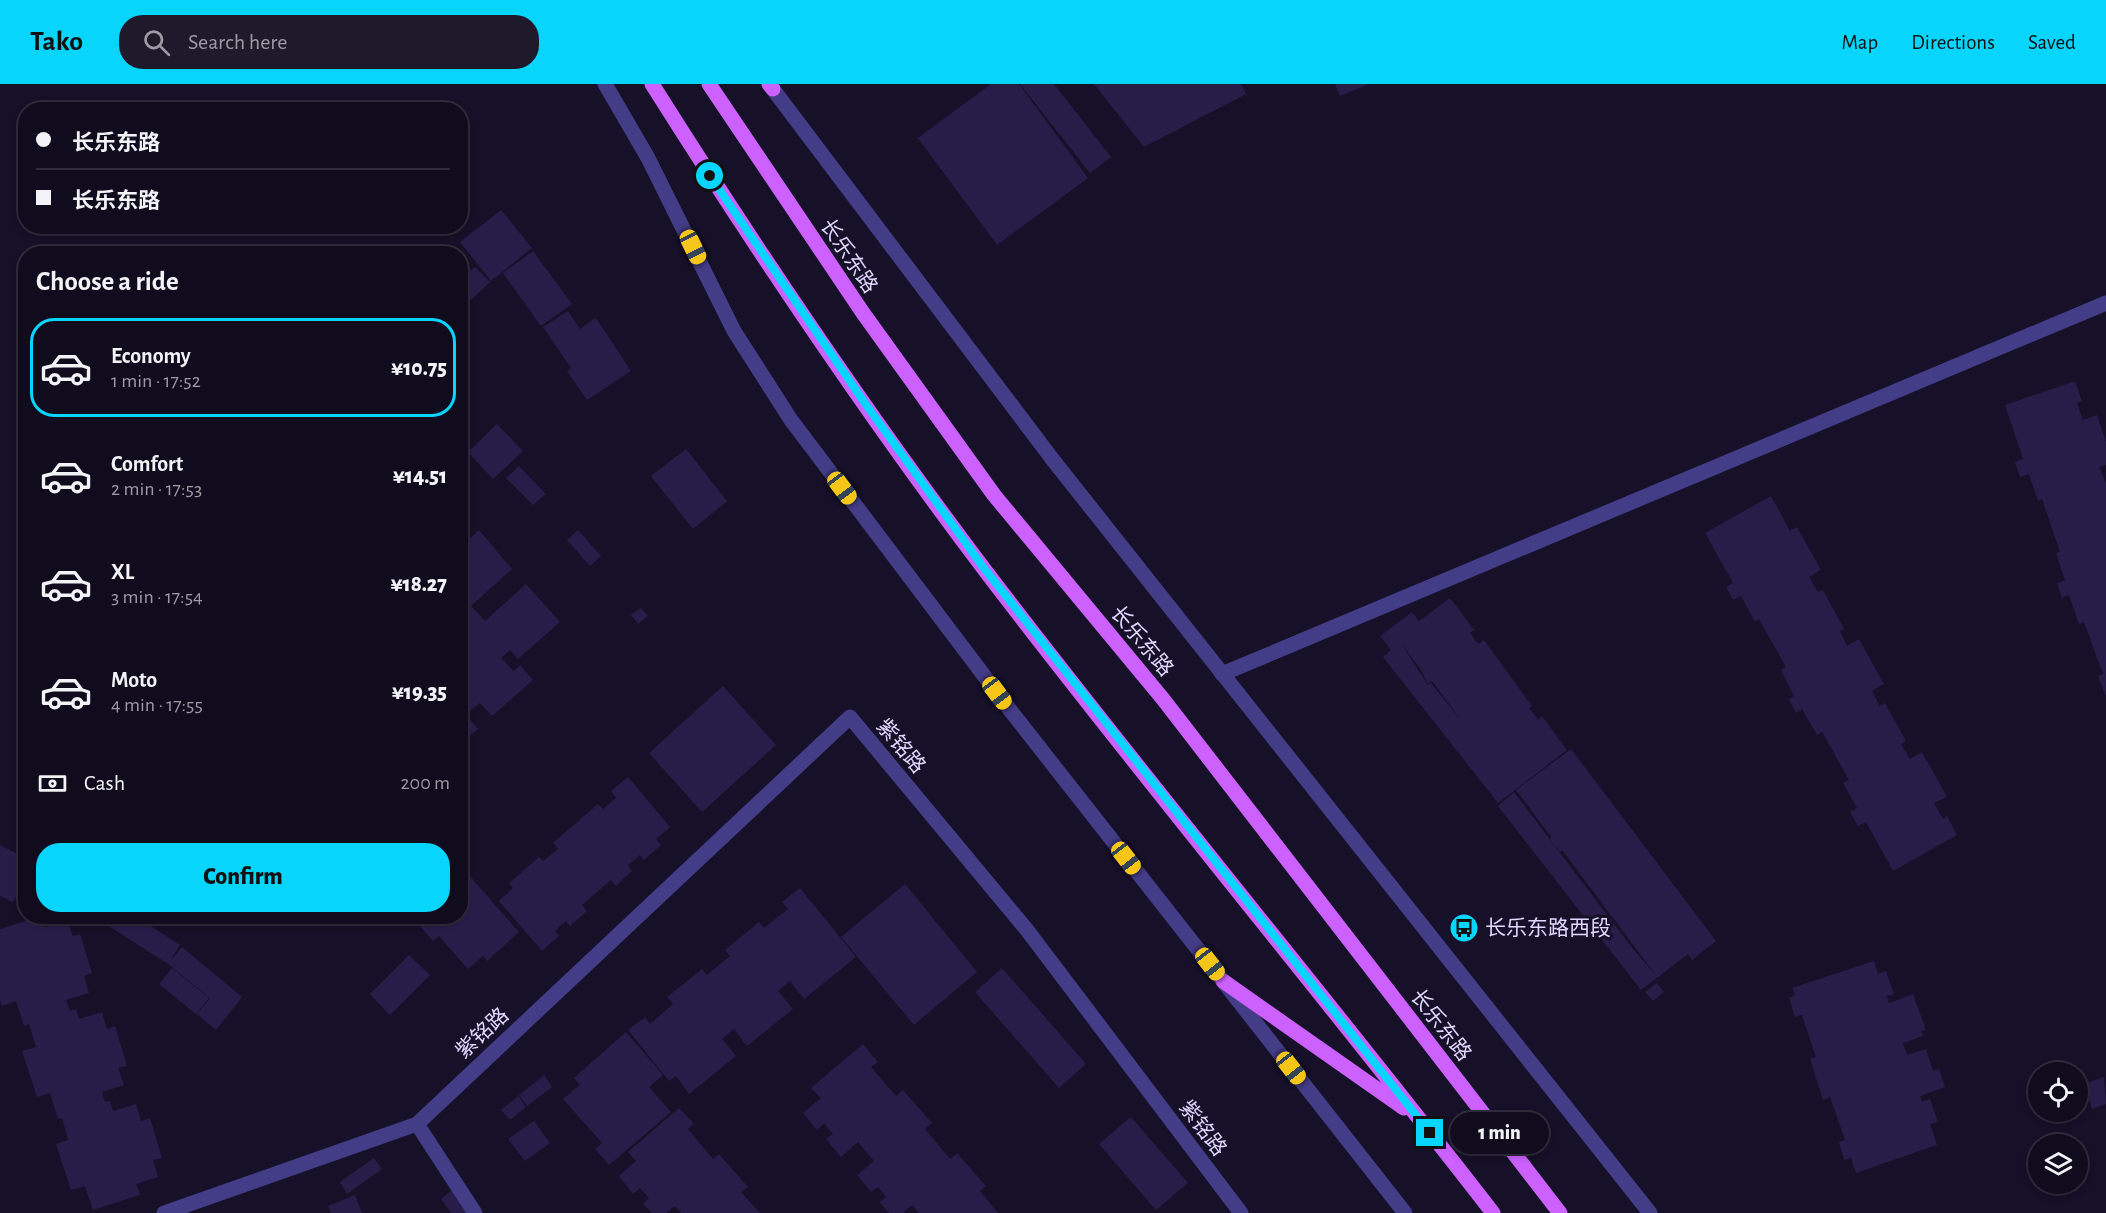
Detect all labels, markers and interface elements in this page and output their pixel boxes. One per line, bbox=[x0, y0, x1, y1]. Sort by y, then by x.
search box bbox=[119, 15, 539, 69]
icon: search bbox=[140, 26, 173, 59]
text: Tako bbox=[30, 28, 83, 56]
text: Search here bbox=[188, 31, 288, 53]
text: Map bbox=[1842, 32, 1878, 53]
text: Directions bbox=[1911, 32, 1995, 53]
text: Saved bbox=[2028, 32, 2076, 53]
text: 长乐东路 bbox=[72, 132, 160, 154]
route start bbox=[696, 162, 723, 189]
text: 长乐东路 bbox=[72, 190, 160, 212]
street label: 长乐东路 bbox=[816, 215, 882, 297]
car bbox=[677, 227, 709, 267]
text: Choose a ride bbox=[36, 268, 179, 295]
icon: car bbox=[39, 341, 93, 395]
text: Economy bbox=[111, 345, 191, 367]
text: ¥10.75 bbox=[391, 357, 447, 379]
text: 1 min · 17:52 bbox=[111, 371, 201, 391]
icon: car bbox=[39, 449, 93, 503]
text: Comfort bbox=[111, 453, 183, 475]
text: ¥14.51 bbox=[393, 465, 447, 487]
car bbox=[824, 468, 860, 508]
text: 2 min · 17:53 bbox=[111, 479, 202, 499]
icon: car bbox=[39, 557, 93, 611]
text: XL bbox=[111, 561, 134, 583]
text: ¥18.27 bbox=[391, 573, 447, 595]
text: 3 min · 17:54 bbox=[111, 587, 203, 607]
street label: 长乐东路 bbox=[1107, 602, 1177, 680]
icon: car bbox=[39, 665, 93, 719]
text: Moto bbox=[111, 669, 157, 691]
car bbox=[979, 673, 1015, 713]
text: ¥19.35 bbox=[392, 681, 447, 703]
text: 4 min · 17:55 bbox=[111, 695, 203, 715]
street label: 紫铭路 bbox=[872, 715, 930, 777]
icon: cash bbox=[36, 767, 69, 800]
text: Cash bbox=[84, 772, 125, 794]
text: 200 m bbox=[400, 773, 450, 793]
car bbox=[1108, 838, 1144, 878]
button: Confirm bbox=[36, 843, 450, 912]
bus stop icon: 长乐东路西段 bbox=[1448, 912, 1480, 944]
place label: 长乐东路西段 bbox=[1485, 917, 1611, 939]
car bbox=[1192, 944, 1228, 984]
street label: 长乐东路 bbox=[1406, 985, 1476, 1065]
street label: 紫铭路 bbox=[451, 1003, 513, 1063]
car bbox=[1273, 1048, 1309, 1088]
map controls bbox=[2028, 1062, 2088, 1194]
button: locate bbox=[2028, 1062, 2088, 1122]
street label: 紫铭路 bbox=[1175, 1096, 1231, 1160]
callout: 1 min bbox=[1451, 1112, 1550, 1154]
route end bbox=[1416, 1119, 1443, 1146]
text: 1 min bbox=[1478, 1123, 1521, 1143]
button: layers bbox=[2028, 1134, 2088, 1194]

